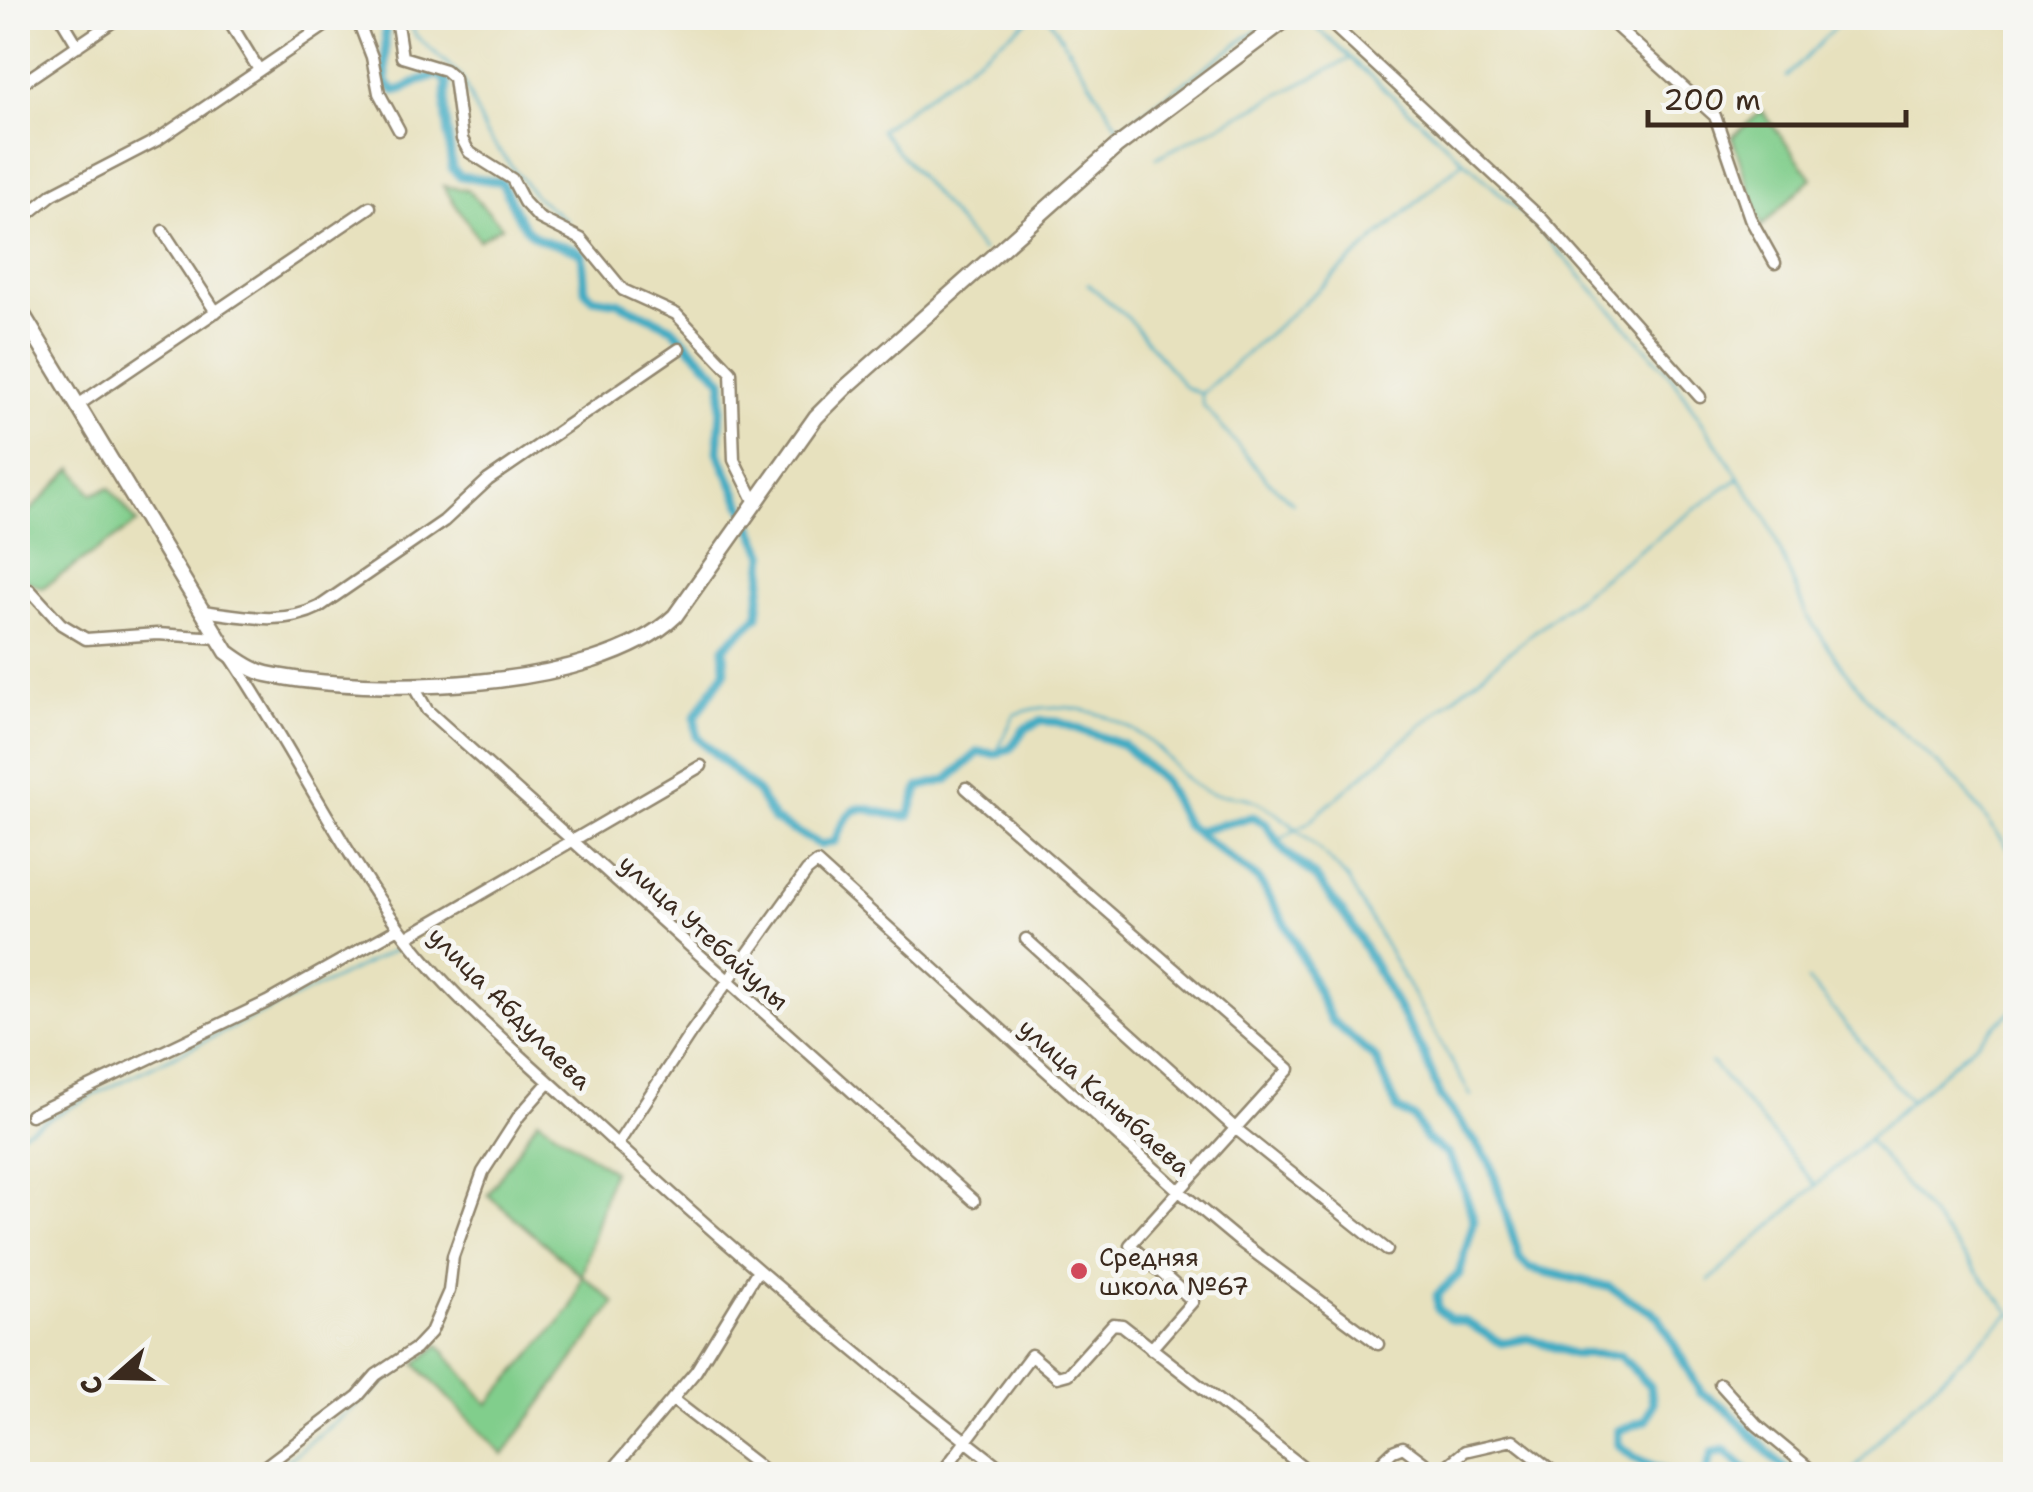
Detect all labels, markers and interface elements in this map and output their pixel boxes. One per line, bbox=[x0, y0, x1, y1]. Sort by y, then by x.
scale bar bbox=[1648, 65, 1906, 127]
text: 200 m bbox=[1663, 79, 1761, 120]
street label: улица Утебайулы bbox=[612, 846, 796, 1018]
street label: улица Абдулаева bbox=[421, 919, 600, 1098]
street label: улица Каныбаева bbox=[1011, 1010, 1199, 1184]
place label: Средняя школа №67 bbox=[1099, 1240, 1249, 1303]
marker: Средняя школа №67 bbox=[1068, 1260, 1090, 1282]
north arrow bbox=[65, 1327, 165, 1427]
text: С bbox=[71, 1371, 112, 1400]

